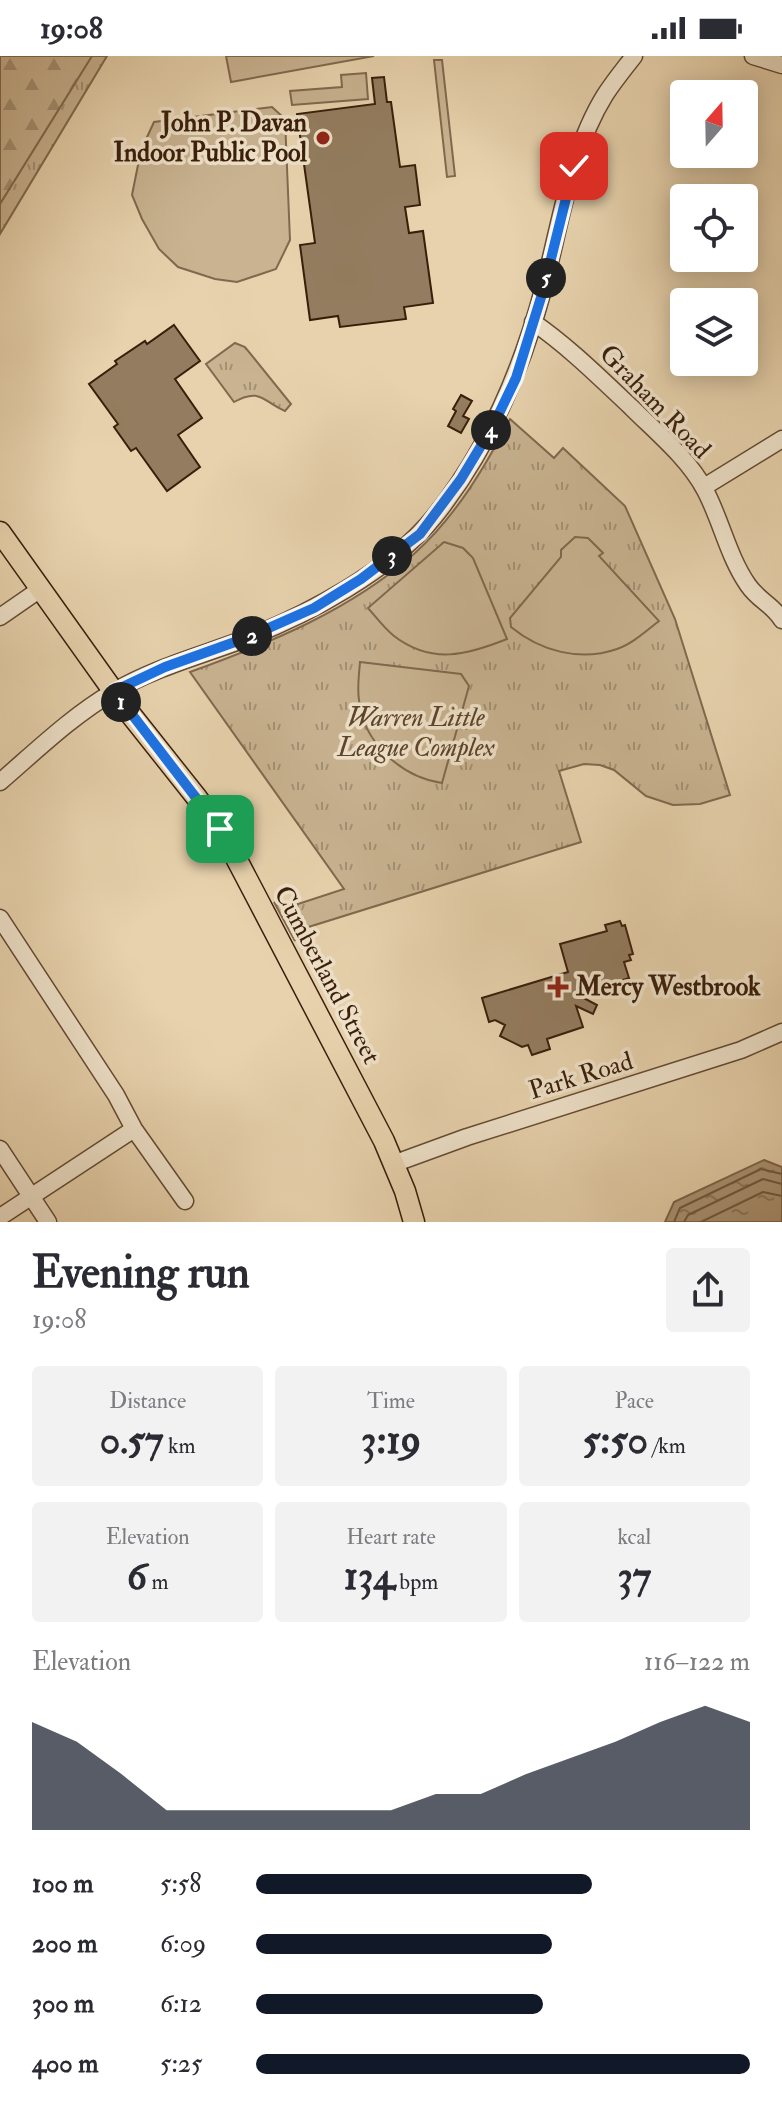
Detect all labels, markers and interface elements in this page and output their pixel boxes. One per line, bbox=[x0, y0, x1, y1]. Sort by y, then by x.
text: 19:08 bbox=[40, 10, 103, 47]
north arrow bbox=[670, 80, 758, 168]
map controls bbox=[670, 80, 758, 376]
place label: John P. Davan Indoor Public Pool bbox=[114, 107, 308, 169]
marker: John P. Davan Indoor Public Pool bbox=[314, 129, 332, 147]
pin bbox=[540, 132, 608, 200]
icon: check bbox=[552, 144, 596, 188]
button: locate bbox=[670, 184, 758, 272]
pin: 5 bbox=[526, 258, 566, 298]
text: 5 bbox=[541, 264, 551, 292]
button: layers bbox=[670, 288, 758, 376]
street label: Graham Road bbox=[593, 338, 718, 466]
pin: 4 bbox=[471, 410, 511, 450]
text: 4 bbox=[485, 416, 497, 444]
pin: 3 bbox=[372, 536, 412, 576]
text: 3 bbox=[388, 542, 396, 570]
pin: 2 bbox=[232, 616, 272, 656]
text: 2 bbox=[246, 622, 258, 650]
pin: 1 bbox=[101, 682, 141, 722]
text: 1 bbox=[117, 688, 125, 716]
park label: Warren Little League Complex bbox=[336, 702, 495, 764]
pin bbox=[186, 795, 254, 863]
icon: arrive bbox=[198, 807, 242, 851]
street label: Cumberland Street bbox=[267, 880, 387, 1070]
place label: Mercy Westbrook bbox=[575, 971, 761, 1004]
marker: Mercy Westbrook bbox=[547, 976, 569, 998]
street label: Park Road bbox=[525, 1045, 637, 1107]
text: Evening run bbox=[32, 1246, 250, 1301]
button: share bbox=[666, 1248, 750, 1332]
text: 19:08 bbox=[32, 1304, 86, 1336]
text: Distance bbox=[109, 1387, 186, 1415]
text: Time bbox=[367, 1387, 415, 1415]
text: Pace bbox=[615, 1387, 654, 1415]
text: 0.57 bbox=[100, 1415, 163, 1466]
text: 3:19 bbox=[361, 1415, 421, 1466]
text: 5:50 bbox=[583, 1415, 648, 1466]
text: km bbox=[163, 1432, 196, 1460]
text: /km bbox=[648, 1432, 686, 1460]
text: Elevation bbox=[106, 1523, 190, 1551]
text: Heart rate bbox=[346, 1523, 436, 1551]
text: kcal bbox=[617, 1523, 651, 1551]
text: 6 bbox=[127, 1551, 147, 1602]
text: 134 bbox=[344, 1551, 395, 1602]
text: 37 bbox=[617, 1551, 651, 1602]
text: m bbox=[147, 1568, 169, 1596]
text: bpm bbox=[395, 1568, 438, 1596]
text: Elevation bbox=[32, 1646, 131, 1678]
text: 116–122 m bbox=[644, 1646, 750, 1678]
text: 100 m bbox=[32, 1868, 93, 1900]
text: 5:58 bbox=[160, 1868, 202, 1900]
text: 200 m bbox=[32, 1928, 97, 1960]
text: 6:09 bbox=[160, 1928, 206, 1960]
text: 300 m bbox=[32, 1988, 94, 2020]
text: 6:12 bbox=[160, 1988, 202, 2020]
text: 400 m bbox=[32, 2048, 98, 2080]
text: 5:25 bbox=[160, 2048, 202, 2080]

